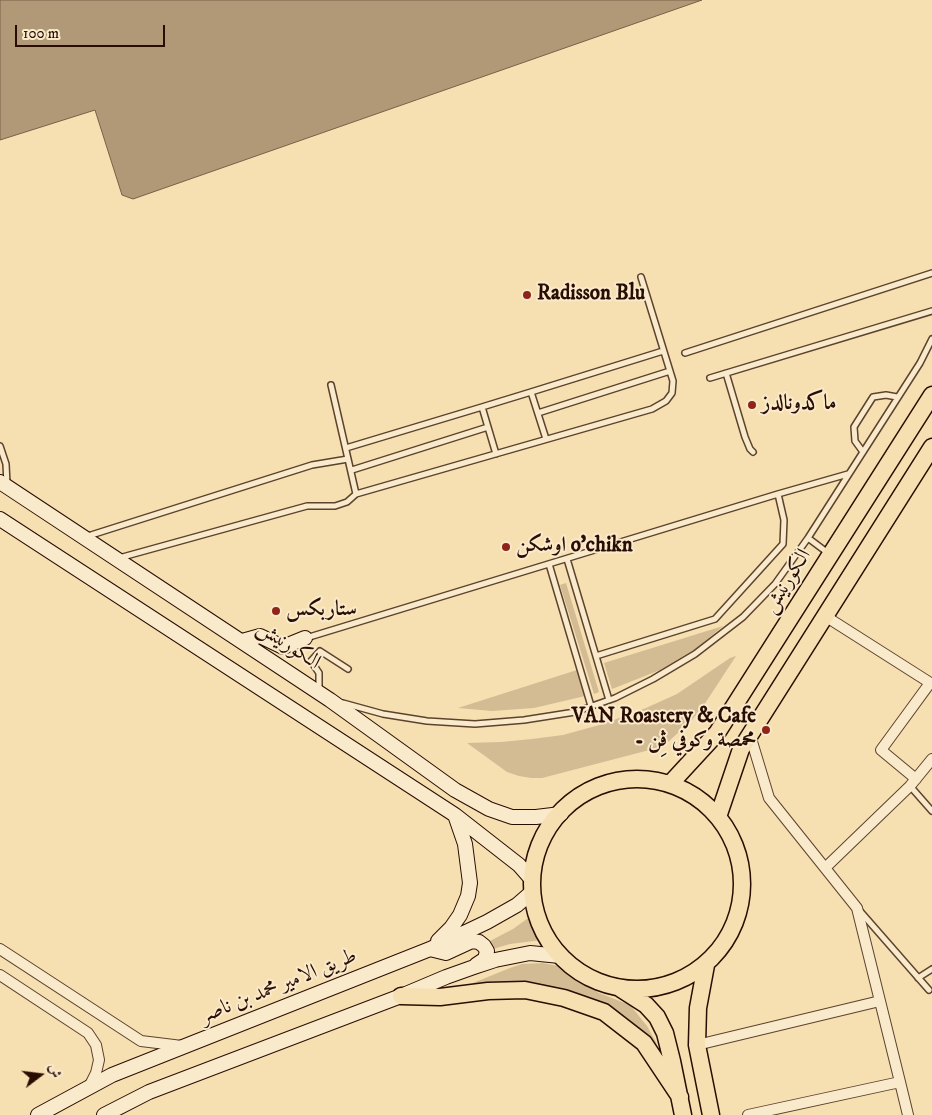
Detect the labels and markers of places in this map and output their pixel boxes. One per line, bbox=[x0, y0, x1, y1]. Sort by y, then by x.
place label: Radisson Blu bbox=[537, 282, 645, 308]
marker: Radisson Blu bbox=[521, 289, 533, 301]
place label: ماكدونالدز bbox=[762, 392, 836, 418]
marker: ماكدونالدز bbox=[746, 399, 758, 411]
place label: اوشكن o'chikn bbox=[516, 534, 633, 560]
marker: اوشكن o'chikn bbox=[500, 541, 512, 553]
place label: ستاربكس bbox=[286, 598, 357, 624]
marker: ستاربكس bbox=[270, 605, 282, 617]
place label: VAN Roastery & Cafe - محمصة وكوفي ڤِن bbox=[572, 705, 756, 755]
marker: VAN Roastery & Cafe - محمصة وكوفي ڤِن bbox=[760, 724, 772, 736]

